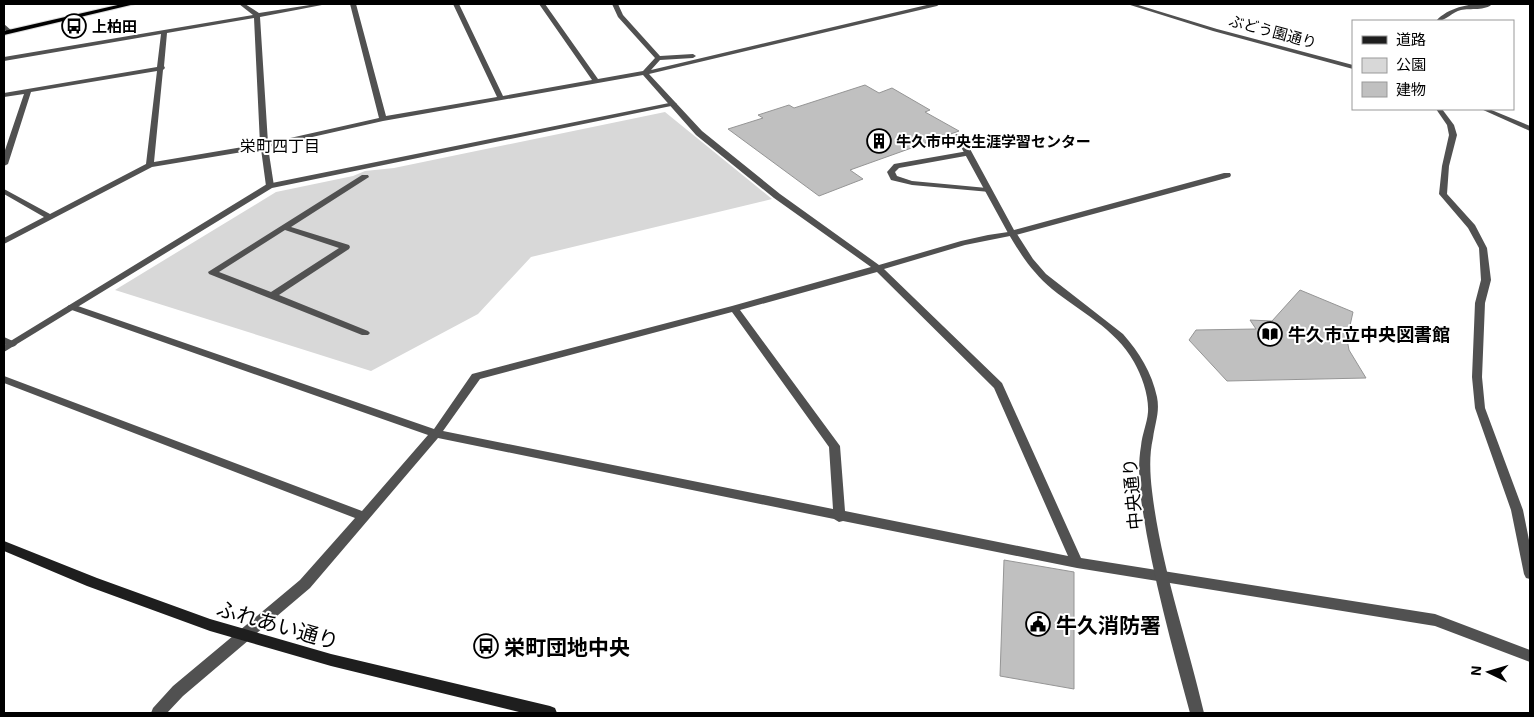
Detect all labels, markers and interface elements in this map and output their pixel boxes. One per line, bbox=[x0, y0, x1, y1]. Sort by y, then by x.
street label: ぶどう園通り bbox=[1227, 11, 1319, 51]
bus stop icon: 上柏田 bbox=[61, 13, 87, 39]
place label: 上柏田 bbox=[92, 17, 137, 35]
legend bbox=[1352, 20, 1514, 110]
text: 道路 bbox=[1396, 30, 1426, 48]
text: 公園 bbox=[1396, 55, 1426, 73]
text: 建物 bbox=[1396, 80, 1426, 98]
building icon: 牛久市中央生涯学習センター bbox=[866, 128, 892, 154]
place label: 牛久市中央生涯学習センター bbox=[896, 132, 1091, 150]
district label: 栄町四丁目 bbox=[240, 136, 320, 155]
library icon: 牛久市立中央図書館 bbox=[1257, 321, 1283, 347]
place label: 牛久市立中央図書館 bbox=[1288, 323, 1450, 345]
street label: 中央通り bbox=[1118, 457, 1146, 531]
street label: ふれあい通り bbox=[214, 595, 342, 653]
public building icon: 牛久消防署 bbox=[1025, 611, 1051, 637]
place label: 牛久消防署 bbox=[1056, 612, 1161, 637]
bus stop icon: 栄町団地中央 bbox=[473, 633, 499, 659]
place label: 栄町団地中央 bbox=[504, 634, 630, 659]
north arrow bbox=[1464, 647, 1514, 697]
text: N bbox=[1467, 665, 1484, 677]

